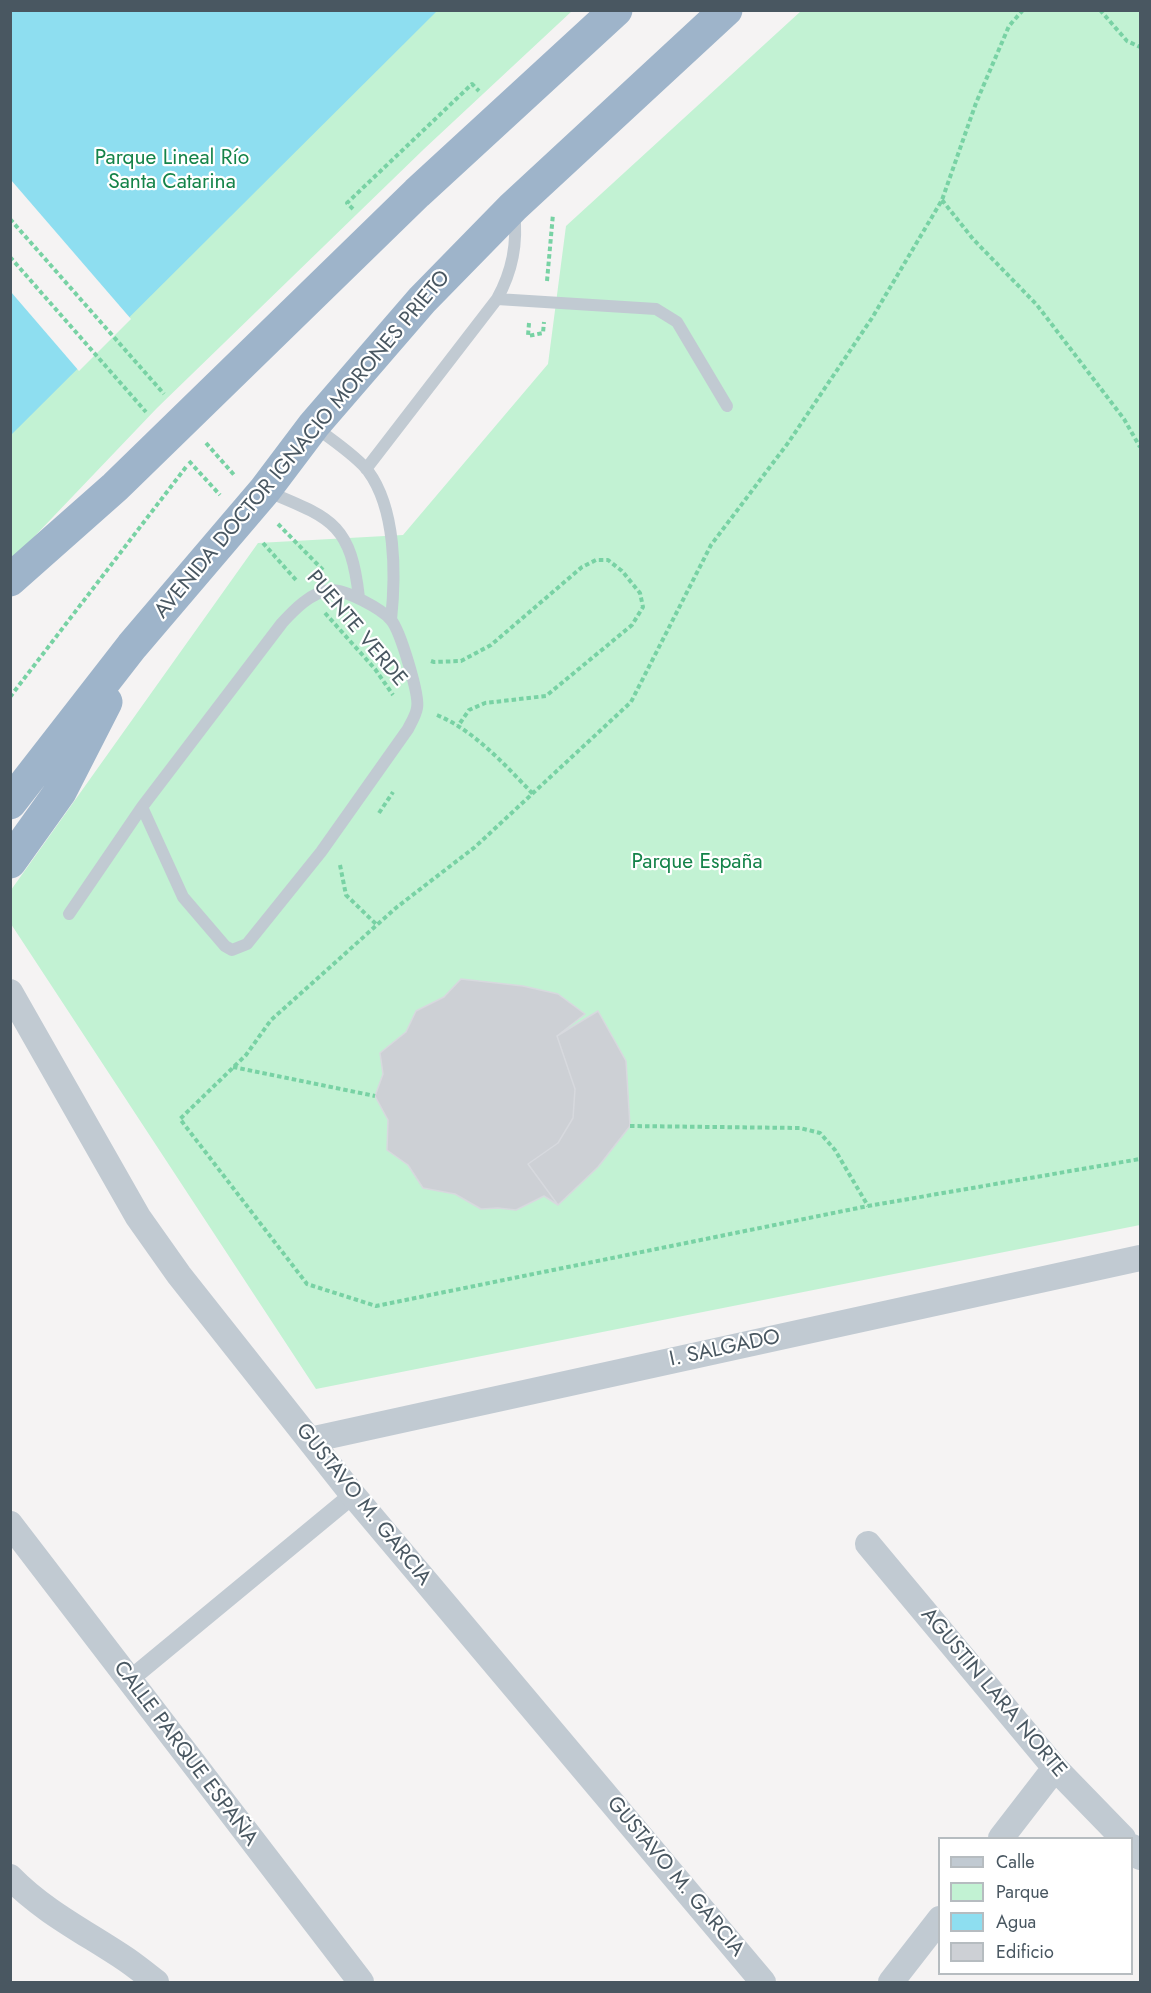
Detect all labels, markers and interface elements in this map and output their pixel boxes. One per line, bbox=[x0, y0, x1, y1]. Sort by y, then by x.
park label: Parque Lineal Río Santa Catarina bbox=[95, 146, 249, 196]
street label: AVENIDA DOCTOR IGNACIO MORONES PRIETO bbox=[150, 266, 456, 624]
street label: PUENTE VERDE bbox=[300, 566, 412, 692]
park label: Parque España bbox=[631, 850, 763, 876]
street label: I. SALGADO bbox=[667, 1325, 783, 1373]
street label: GUSTAVO M. GARCIA bbox=[290, 1419, 436, 1591]
street label: AGUSTIN LARA NORTE bbox=[915, 1603, 1071, 1783]
street label: CALLE PARQUE ESPAÑA bbox=[107, 1657, 263, 1851]
street label: GUSTAVO M. GARCIA bbox=[601, 1792, 749, 1962]
legend bbox=[938, 1837, 1133, 1975]
text: Calle bbox=[996, 1849, 1035, 1875]
text: Parque bbox=[996, 1879, 1049, 1905]
text: Agua bbox=[996, 1909, 1036, 1935]
text: Edificio bbox=[996, 1939, 1054, 1965]

